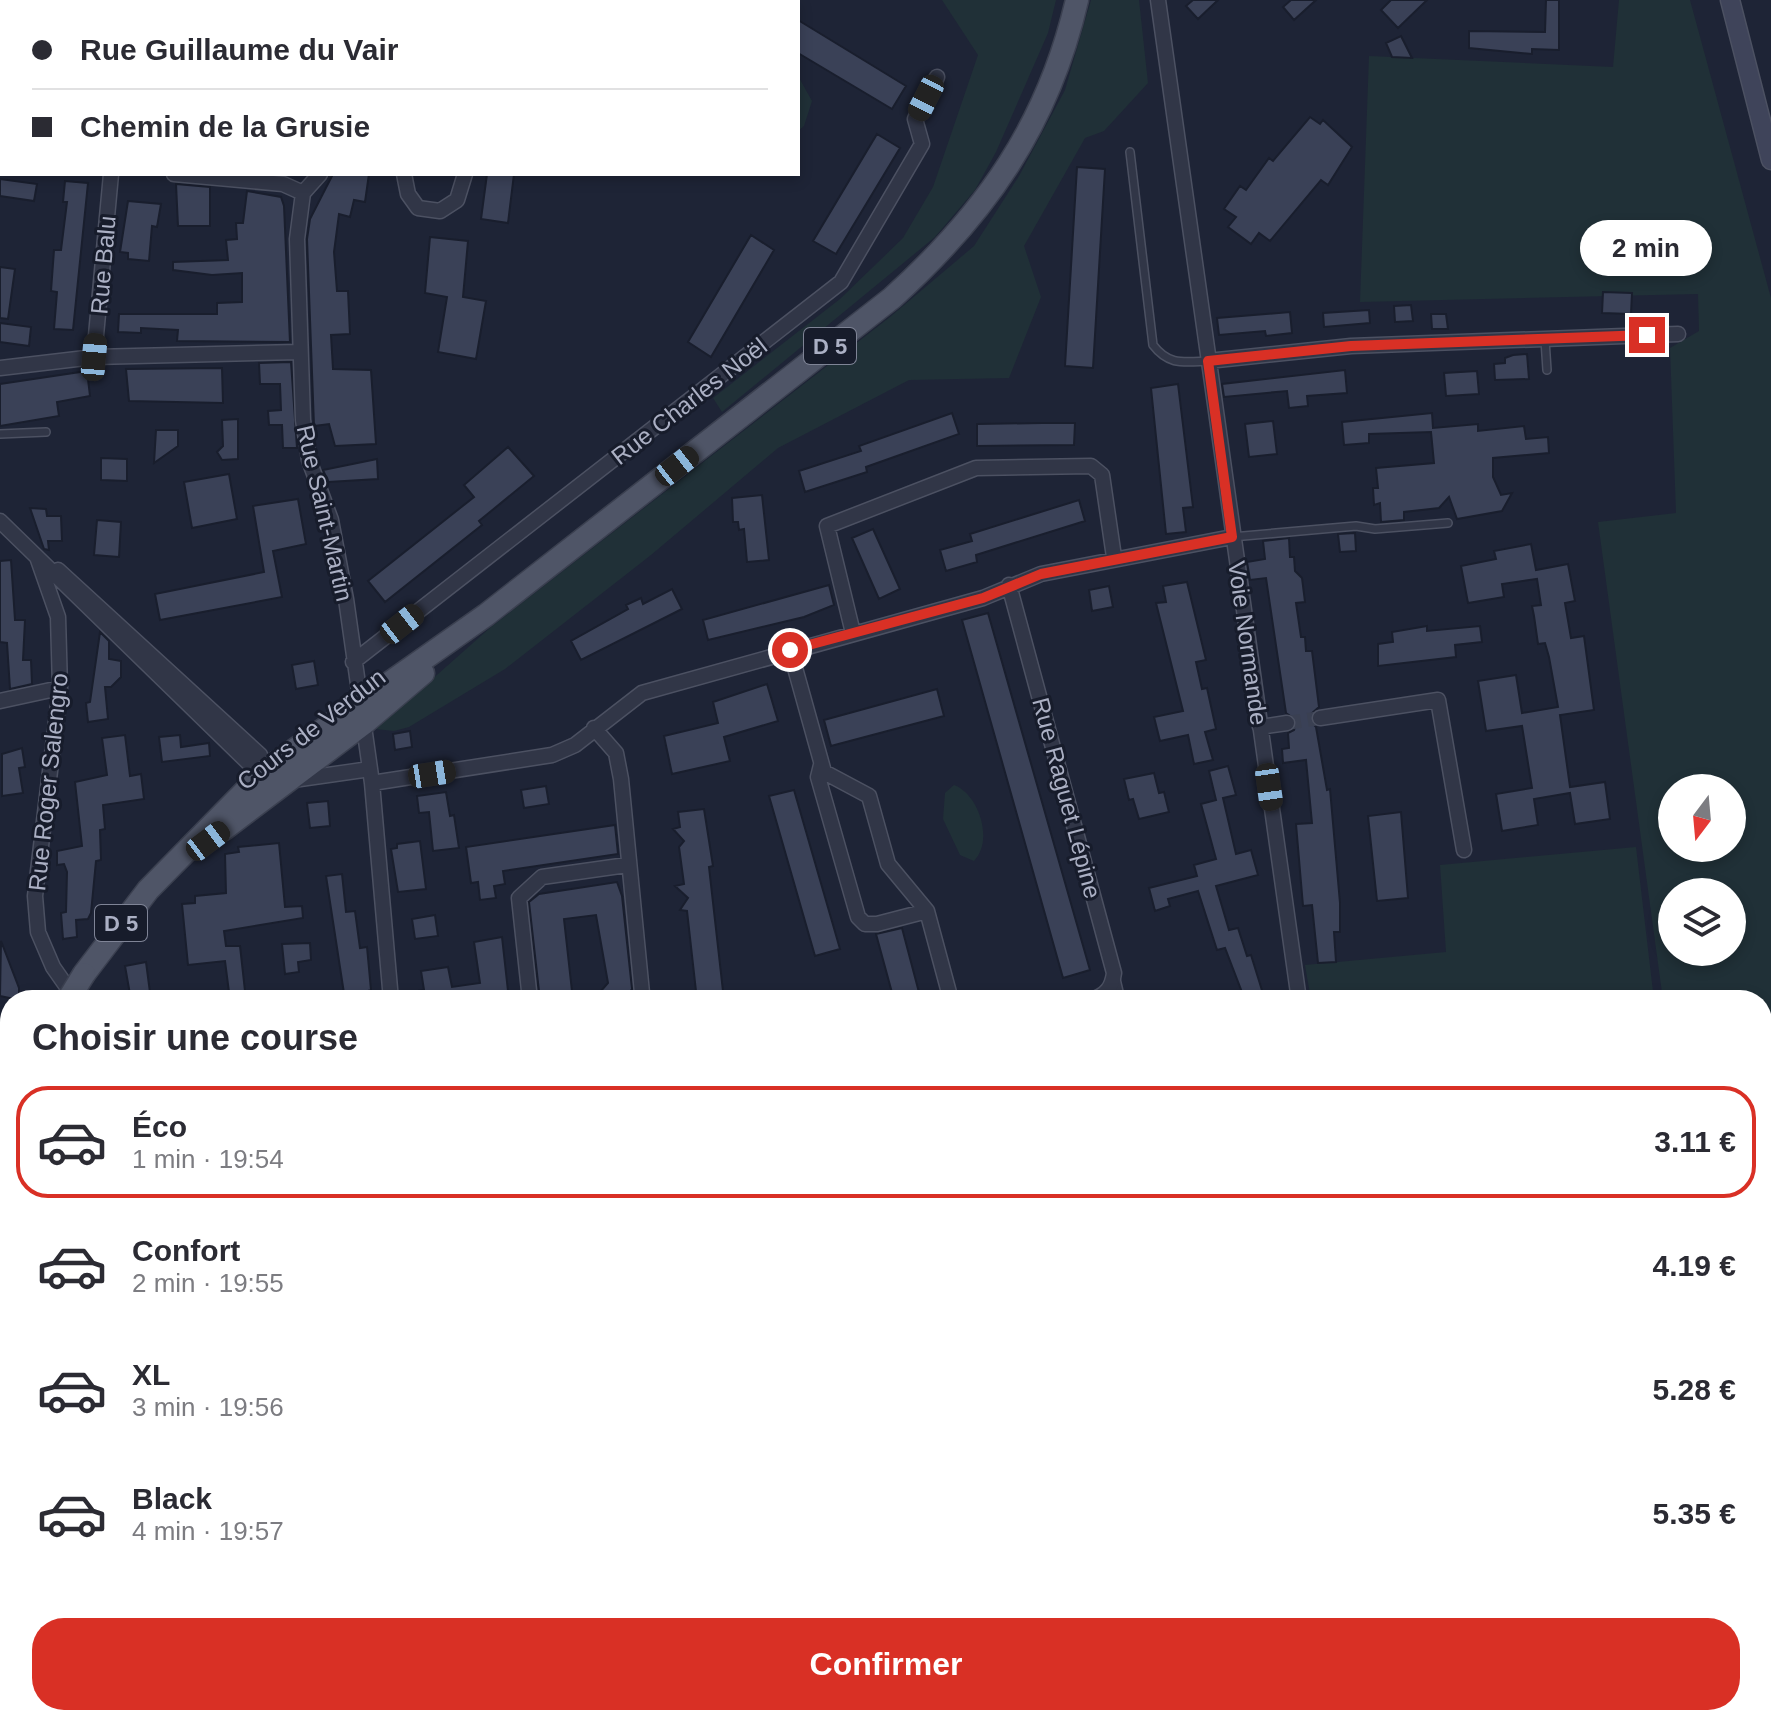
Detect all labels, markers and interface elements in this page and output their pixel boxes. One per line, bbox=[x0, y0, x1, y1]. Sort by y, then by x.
text: Rue Guillaume du Vair bbox=[80, 33, 398, 66]
car bbox=[904, 71, 948, 125]
text: Chemin de la Grusie bbox=[80, 110, 370, 143]
street label: Rue Balu bbox=[85, 215, 121, 315]
callout: 2 min bbox=[1581, 219, 1713, 275]
text: 2 min bbox=[1612, 233, 1680, 263]
route end bbox=[1629, 317, 1665, 353]
road number: D 5 bbox=[804, 328, 856, 364]
car bbox=[80, 332, 108, 382]
street label: Rue Charles Noël bbox=[606, 332, 772, 470]
street label: Rue Saint-Martin bbox=[292, 422, 358, 604]
car bbox=[651, 442, 703, 490]
street label: Voie Normande bbox=[1223, 559, 1273, 727]
car bbox=[376, 600, 428, 648]
route start bbox=[772, 632, 808, 668]
street label: Cours de Verdun bbox=[232, 663, 390, 795]
street label: Rue Roger Salengro bbox=[23, 672, 73, 892]
street label: Rue Raguet Lépine bbox=[1027, 695, 1107, 901]
car bbox=[406, 758, 458, 790]
car bbox=[1254, 762, 1284, 812]
north arrow bbox=[1658, 774, 1746, 862]
map controls bbox=[1658, 774, 1746, 966]
car bbox=[182, 817, 234, 865]
button: layers bbox=[1658, 878, 1746, 966]
road number: D 5 bbox=[95, 905, 147, 941]
text: Choisir une course bbox=[32, 1017, 358, 1058]
icon: car bbox=[36, 1106, 108, 1178]
text: Éco bbox=[132, 1110, 187, 1143]
text: 3.11 € bbox=[1654, 1125, 1736, 1158]
text: 1 min · 19:54 bbox=[132, 1144, 284, 1174]
icon: car bbox=[36, 1230, 108, 1302]
text: Confort bbox=[132, 1234, 240, 1267]
text: 4.19 € bbox=[1653, 1249, 1736, 1282]
text: 2 min · 19:55 bbox=[132, 1268, 284, 1298]
icon: car bbox=[36, 1354, 108, 1426]
text: XL bbox=[132, 1358, 170, 1391]
text: 5.28 € bbox=[1653, 1373, 1736, 1406]
text: 3 min · 19:56 bbox=[132, 1392, 284, 1422]
icon: car bbox=[36, 1478, 108, 1550]
text: Black bbox=[132, 1482, 212, 1515]
text: 5.35 € bbox=[1653, 1497, 1736, 1530]
text: 4 min · 19:57 bbox=[132, 1516, 284, 1546]
button: Confirmer bbox=[32, 1618, 1740, 1710]

